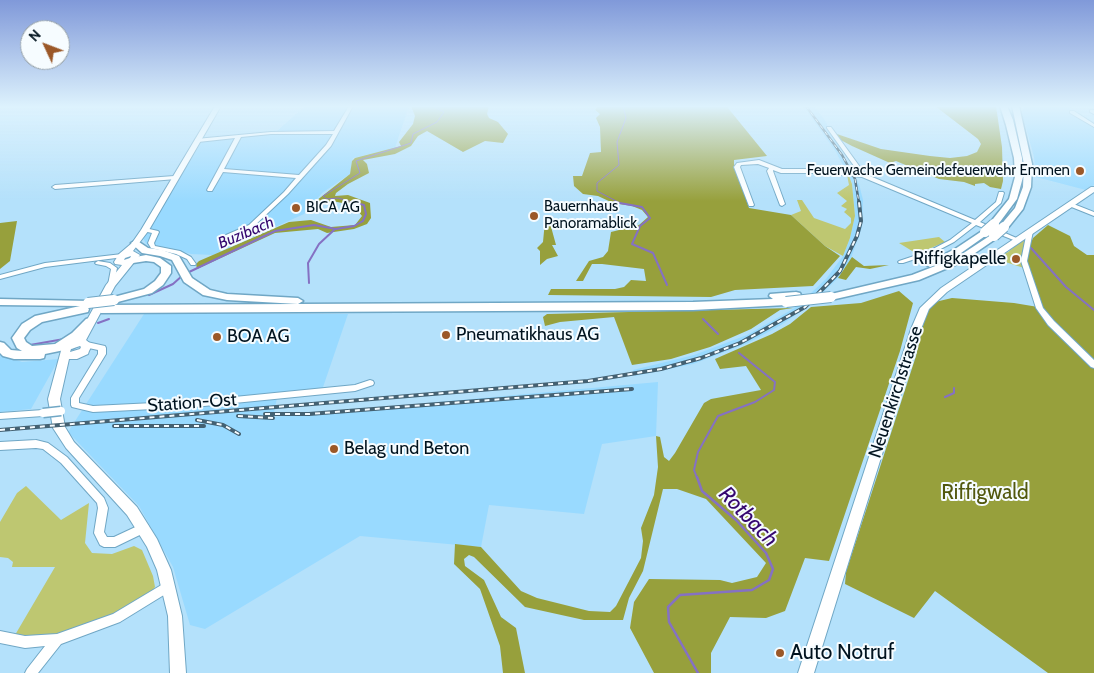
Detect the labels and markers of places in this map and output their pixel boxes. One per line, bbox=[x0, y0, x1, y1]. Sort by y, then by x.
place label: Feuerwache Gemeindefeuerwehr Emmen bbox=[807, 162, 1070, 180]
marker: Feuerwache Gemeindefeuerwehr Emmen bbox=[1074, 165, 1086, 177]
place label: Bauernhaus Panoramablick bbox=[544, 198, 637, 233]
place label: BICA AG bbox=[306, 199, 360, 217]
marker: BICA AG bbox=[290, 202, 302, 214]
marker: Bauernhaus Panoramablick bbox=[528, 210, 540, 222]
place label: Riffigkapelle bbox=[913, 248, 1006, 270]
marker: Riffigkapelle bbox=[1010, 253, 1022, 265]
place label: Pneumatikhaus AG bbox=[456, 324, 599, 346]
place label: BOA AG bbox=[227, 326, 290, 348]
marker: Pneumatikhaus AG bbox=[440, 329, 452, 341]
marker: BOA AG bbox=[211, 331, 223, 343]
place label: Belag und Beton bbox=[344, 438, 469, 460]
marker: Belag und Beton bbox=[328, 443, 340, 455]
place label: Auto Notruf bbox=[790, 640, 895, 666]
marker: Auto Notruf bbox=[774, 647, 786, 659]

